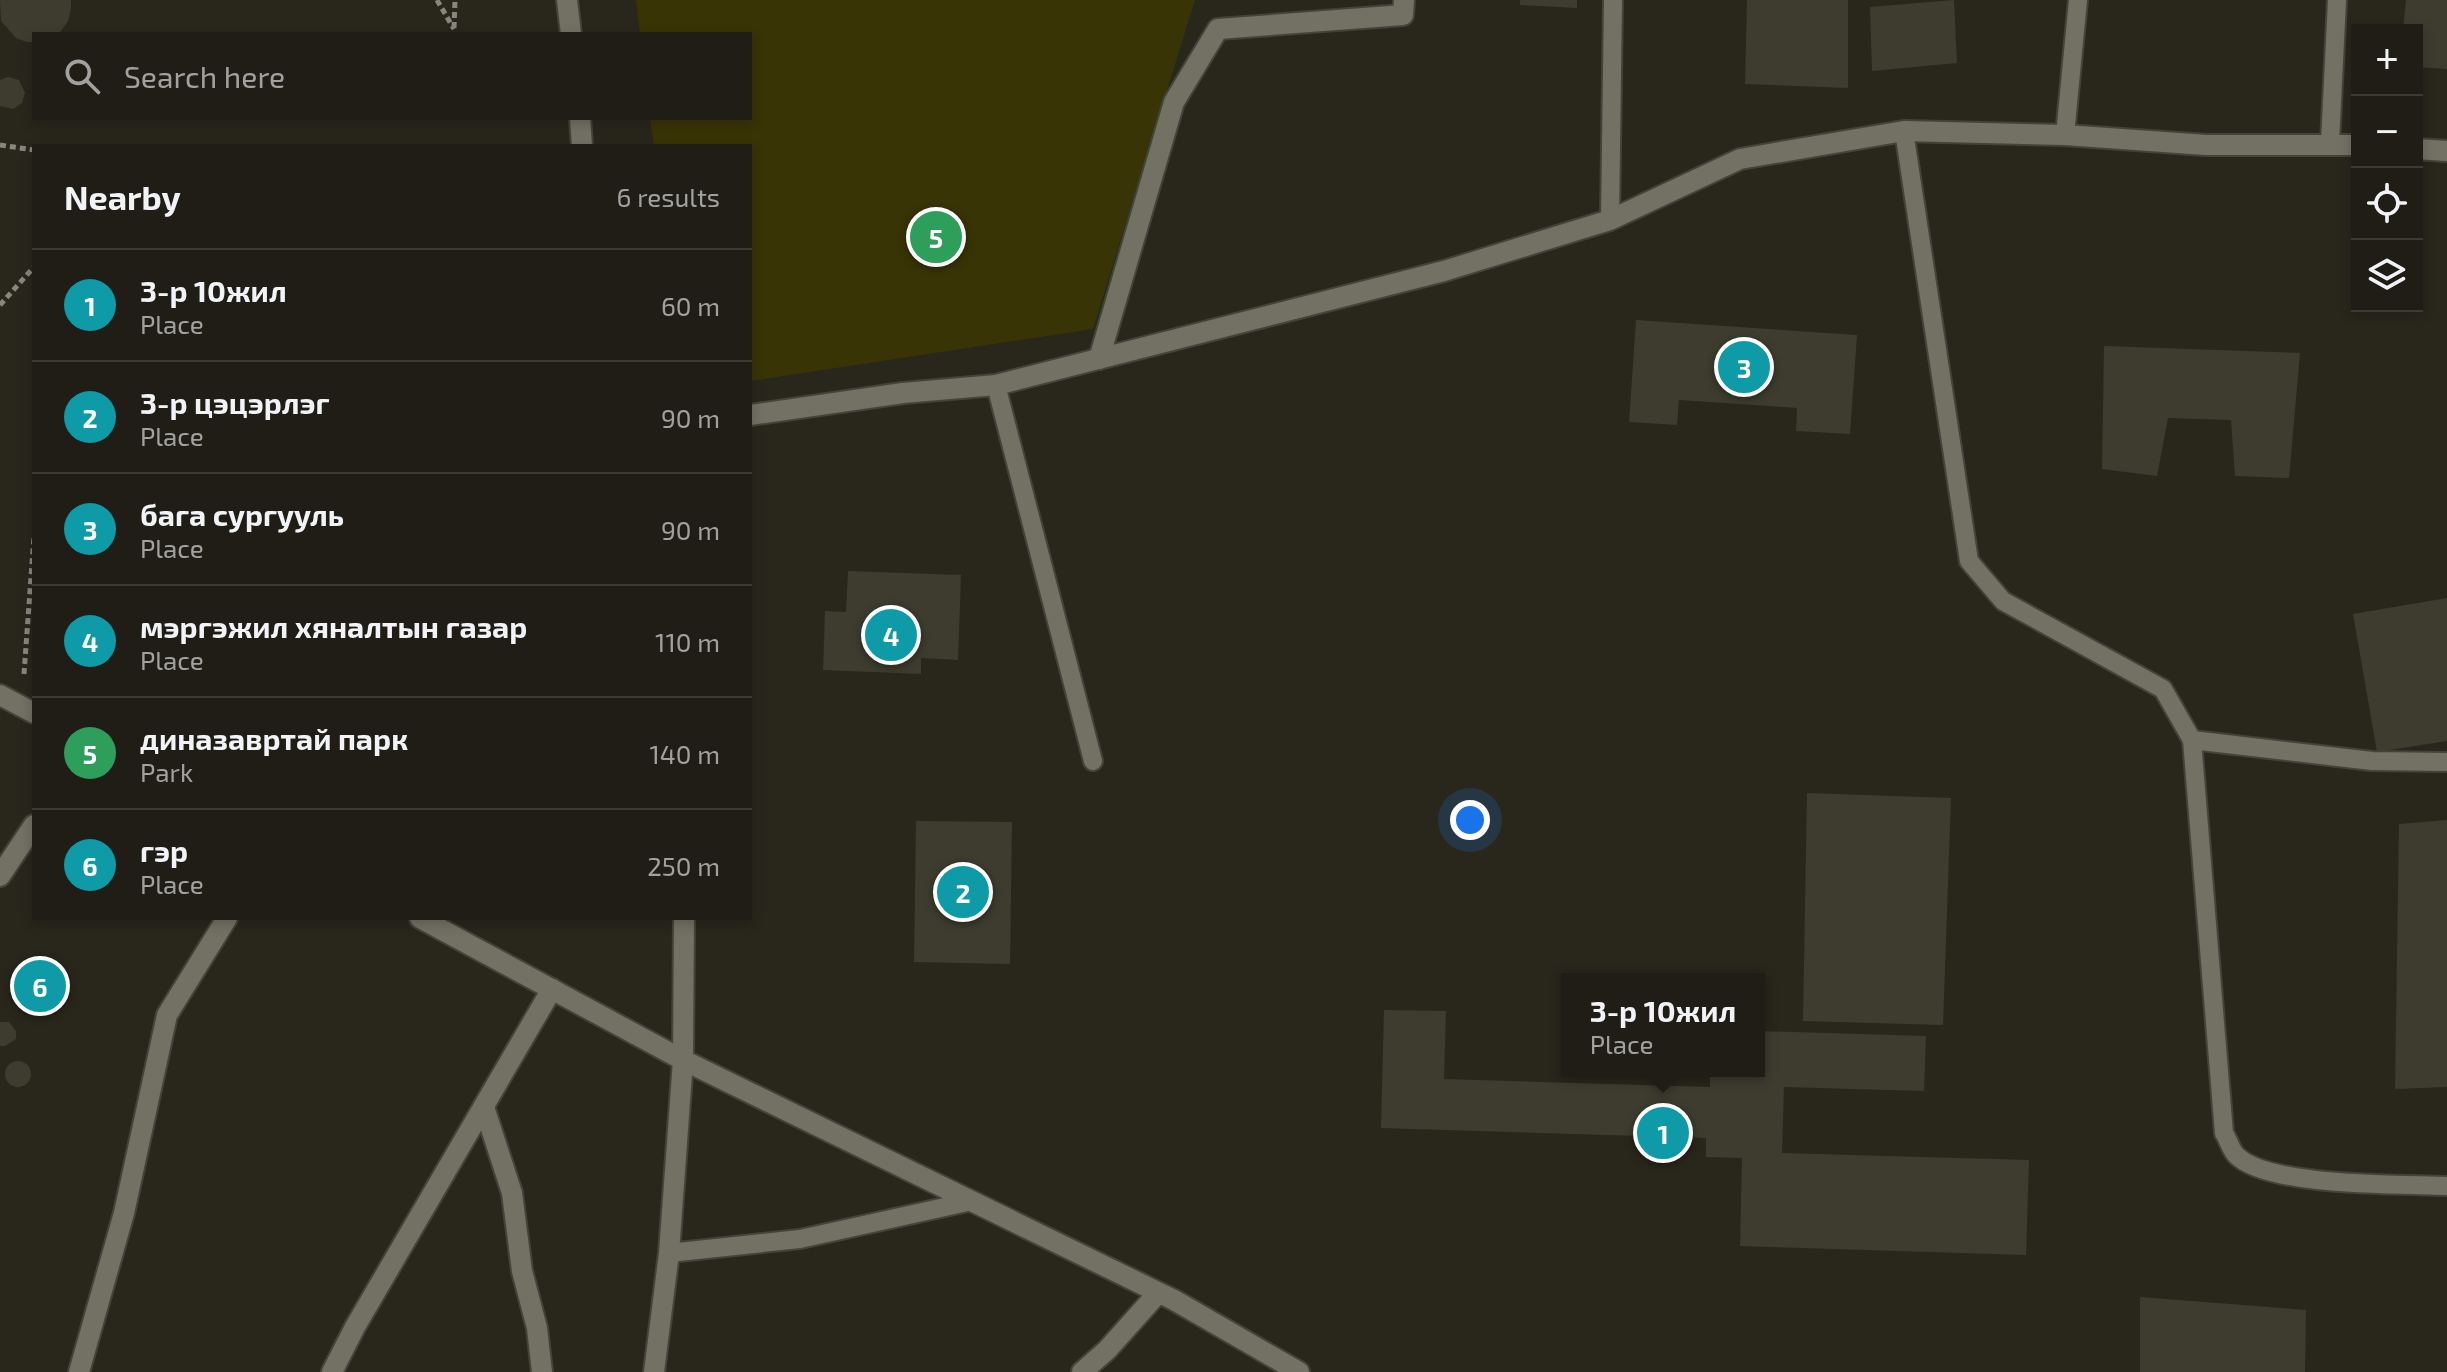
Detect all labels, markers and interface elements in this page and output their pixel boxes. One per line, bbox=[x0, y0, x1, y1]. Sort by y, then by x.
map controls bbox=[2351, 24, 2423, 312]
button: + bbox=[2351, 24, 2423, 96]
search box bbox=[32, 32, 752, 120]
icon: search bbox=[60, 54, 104, 98]
text: Search here bbox=[124, 58, 285, 94]
button: − bbox=[2351, 96, 2423, 168]
button: locate bbox=[2351, 168, 2423, 240]
text: Nearby bbox=[64, 176, 181, 217]
text: 6 results bbox=[617, 181, 720, 212]
pin: 5 bbox=[910, 207, 962, 267]
button: layers bbox=[2351, 240, 2423, 312]
text: 3-р 10жил bbox=[140, 272, 287, 308]
text: 1 bbox=[84, 290, 96, 321]
text: 60 m bbox=[661, 290, 720, 321]
text: Place bbox=[140, 308, 204, 339]
pin: 3 bbox=[1718, 337, 1770, 397]
text: 3-р цэцэрлэг bbox=[140, 384, 330, 420]
text: 2 bbox=[82, 402, 98, 433]
text: 90 m bbox=[661, 402, 720, 433]
text: Place bbox=[140, 420, 204, 451]
text: бага сургууль bbox=[140, 496, 344, 532]
text: 3 bbox=[83, 514, 97, 545]
text: 90 m bbox=[661, 514, 720, 545]
text: Place bbox=[140, 532, 204, 563]
pin: 4 bbox=[865, 605, 917, 665]
text: мэргэжил хяналтын газар bbox=[140, 608, 527, 644]
text: 4 bbox=[82, 626, 98, 657]
text: 110 m bbox=[655, 626, 720, 657]
text: Place bbox=[140, 644, 204, 675]
text: диназавртай парк bbox=[140, 720, 408, 756]
text: 5 bbox=[83, 738, 97, 769]
text: 140 m bbox=[649, 738, 720, 769]
text: Park bbox=[140, 756, 193, 787]
your location bbox=[1450, 800, 1490, 840]
text: гэр bbox=[140, 832, 188, 868]
text: 6 bbox=[82, 850, 98, 881]
text: 250 m bbox=[647, 850, 720, 881]
pin: 2 bbox=[937, 862, 989, 922]
text: Place bbox=[140, 868, 204, 899]
pin: 6 bbox=[14, 956, 66, 1016]
popup bbox=[1561, 973, 1765, 1077]
text: 3-р 10жил bbox=[1590, 992, 1736, 1028]
text: Place bbox=[1590, 1028, 1653, 1059]
pin: 1 bbox=[1637, 1103, 1689, 1163]

